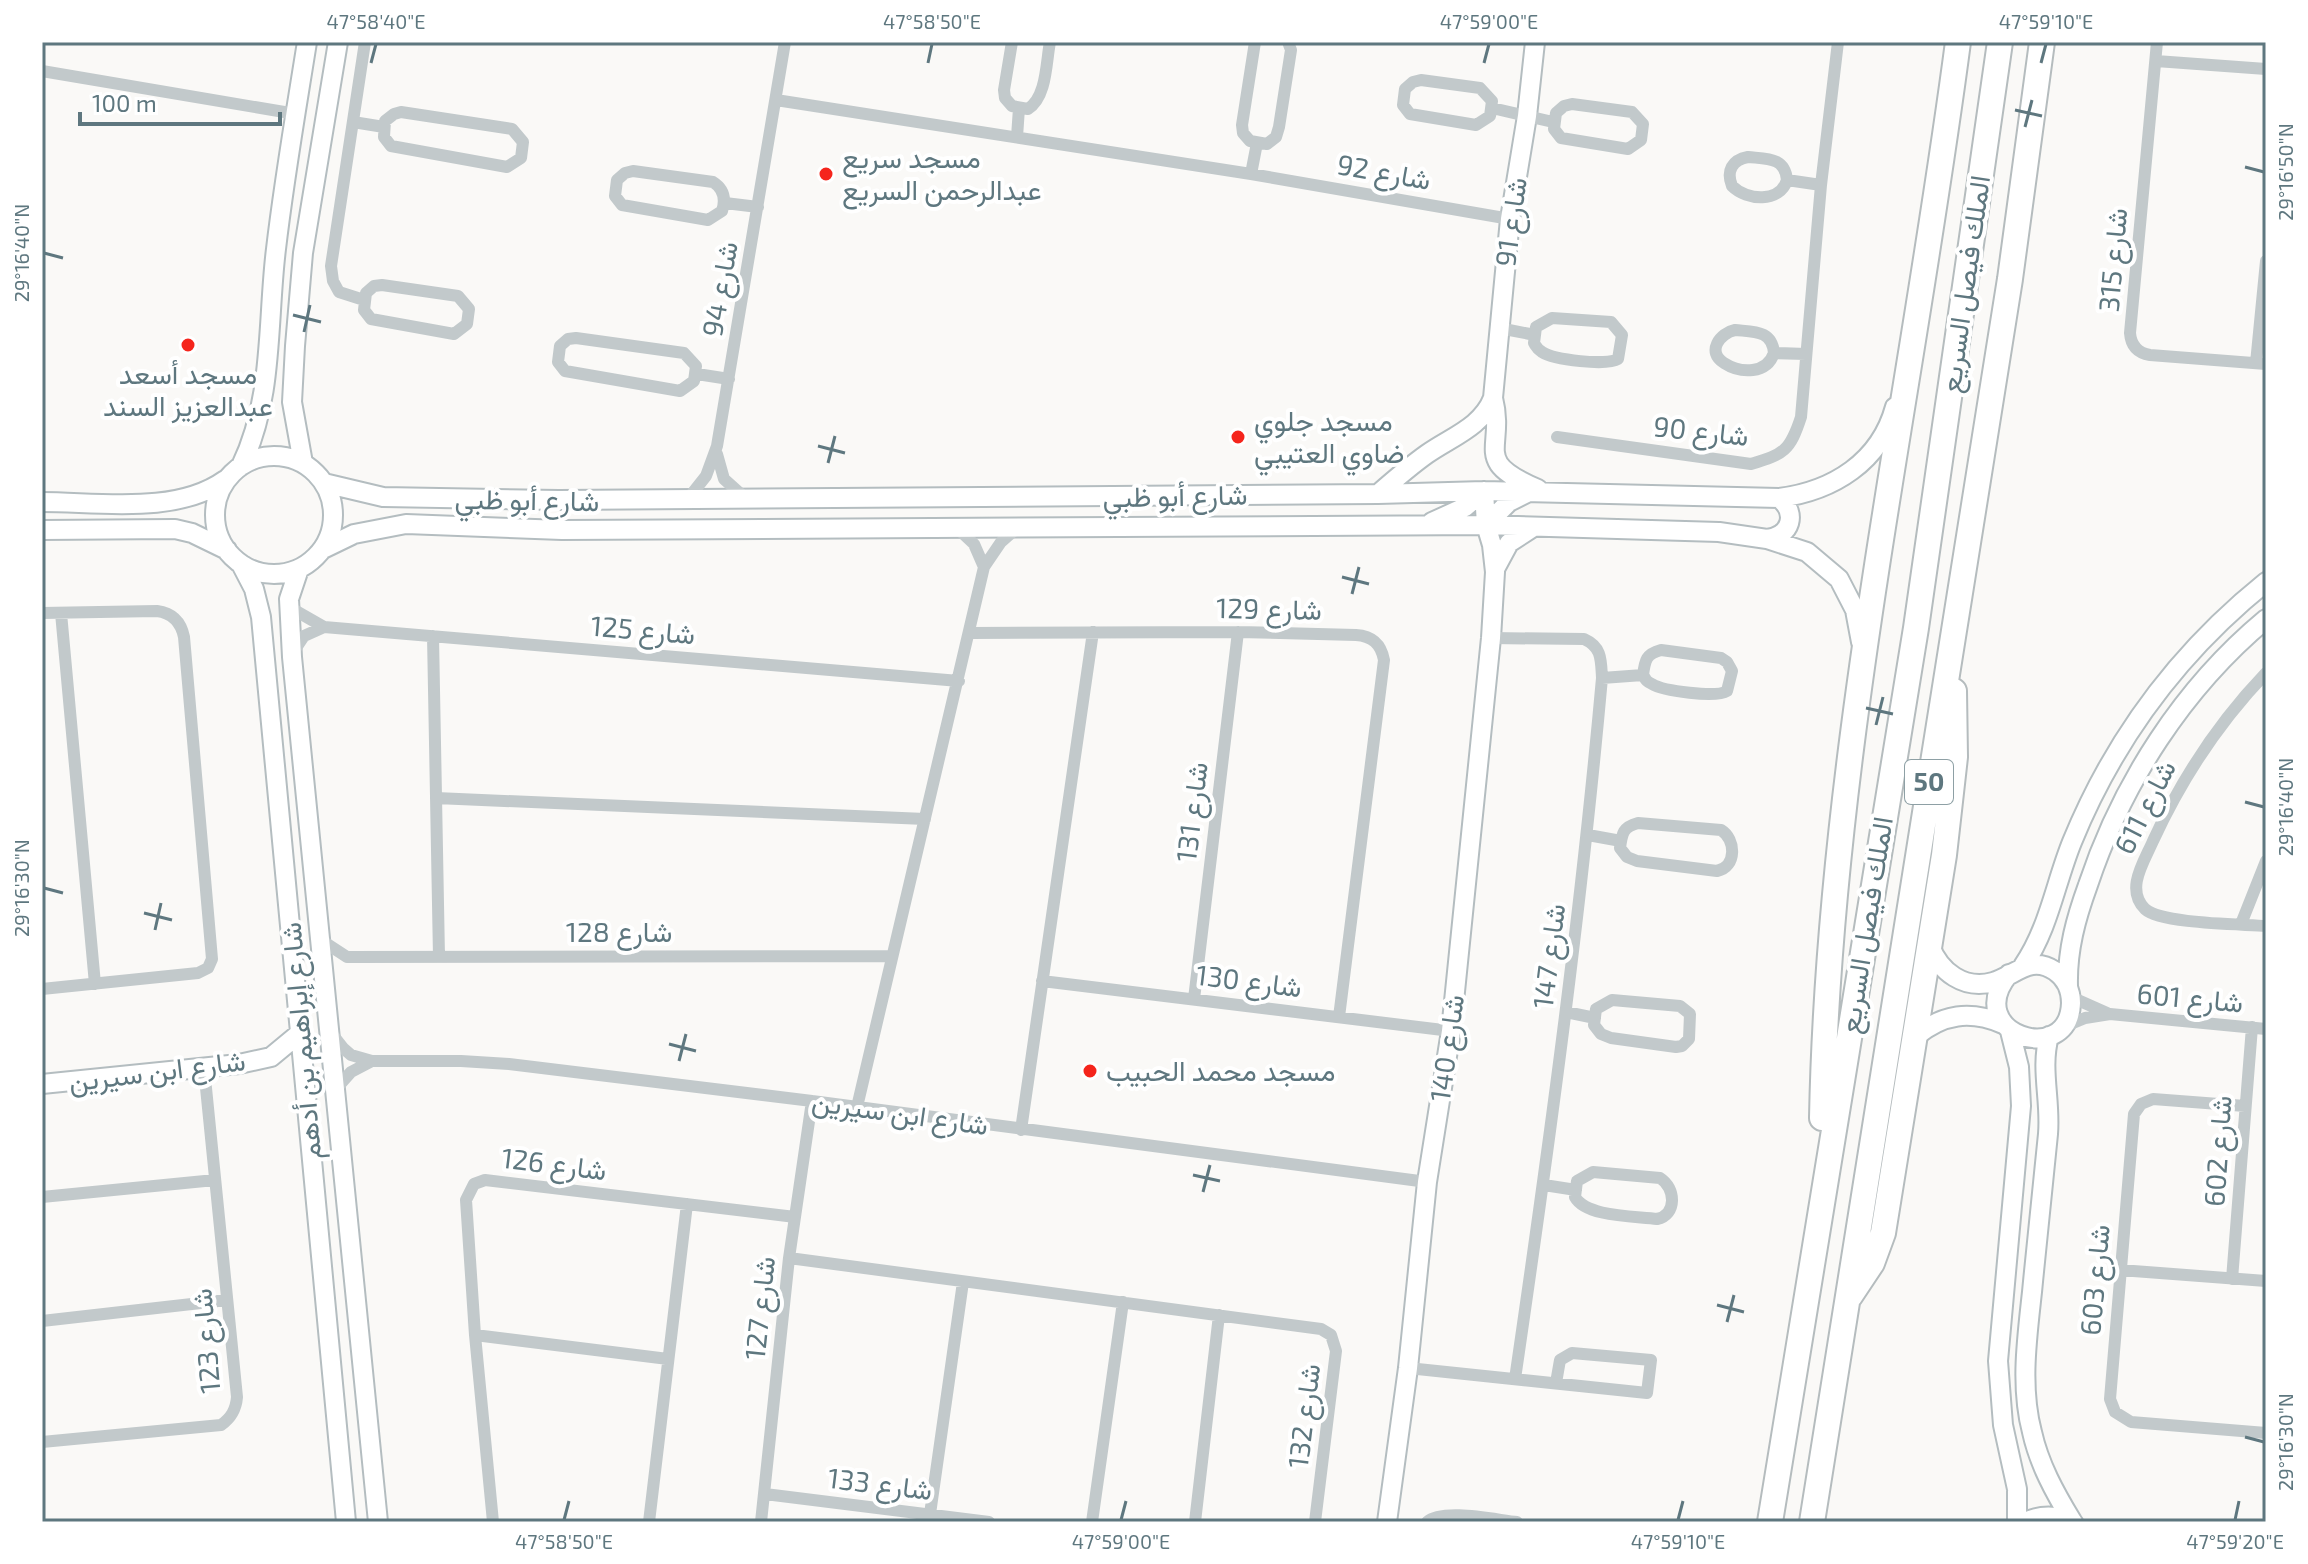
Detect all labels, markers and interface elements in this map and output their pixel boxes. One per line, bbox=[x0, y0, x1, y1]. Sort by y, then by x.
text: 47°58'40"E bbox=[326, 9, 426, 33]
text: 47°58'50"E bbox=[883, 9, 981, 33]
text: 47°59'00"E bbox=[1440, 9, 1538, 33]
text: 47°59'10"E bbox=[1999, 9, 2093, 33]
scale bar bbox=[80, 76, 280, 126]
text: 100 m bbox=[92, 88, 157, 117]
text: 29°16'50"N bbox=[2273, 123, 2297, 221]
place label: مسجد سريع عبدالرحمن السريع bbox=[842, 140, 1042, 210]
street label: شارع 92 bbox=[1334, 146, 1434, 199]
marker: مسجد سريع عبدالرحمن السريع bbox=[817, 165, 835, 183]
street label: الملك فيصل السريع bbox=[1932, 173, 2000, 395]
street label: شارع 91 bbox=[1487, 175, 1536, 269]
text: 29°16'40"N bbox=[9, 204, 33, 302]
street label: شارع 315 bbox=[2091, 206, 2136, 314]
street label: شارع 94 bbox=[694, 239, 747, 339]
marker: مسجد أسعد عبدالعزيز السند bbox=[179, 336, 197, 354]
place label: مسجد أسعد عبدالعزيز السند bbox=[103, 356, 273, 424]
place label: مسجد جلوي ضاوي العتيبي bbox=[1254, 403, 1404, 476]
street label: شارع 90 bbox=[1652, 408, 1750, 455]
marker: مسجد جلوي ضاوي العتيبي bbox=[1229, 428, 1247, 446]
street label: شارع أبو ظبي bbox=[1102, 477, 1248, 520]
street label: شارع أبو ظبي bbox=[454, 481, 600, 524]
street label: شارع 129 bbox=[1216, 590, 1322, 629]
street label: شارع 125 bbox=[589, 608, 697, 653]
street label: شارع 611 bbox=[2106, 754, 2185, 861]
text: 29°16'40"N bbox=[2273, 758, 2297, 856]
street label: شارع 131 bbox=[1168, 760, 1217, 864]
road number: 50 bbox=[1905, 760, 1953, 804]
street label: الملك فيصل السريع bbox=[1831, 814, 1903, 1036]
text: 29°16'30"N bbox=[9, 839, 33, 937]
street label: شارع 147 bbox=[1525, 902, 1574, 1011]
street label: شارع 128 bbox=[566, 914, 672, 951]
street label: شارع إبراهيم بن أدهم bbox=[273, 921, 330, 1161]
street label: شارع 130 bbox=[1194, 957, 1304, 1006]
street label: شارع 601 bbox=[2135, 975, 2245, 1022]
street label: شارع 140 bbox=[1422, 992, 1473, 1104]
street label: شارع ابن سيرين bbox=[67, 1042, 247, 1101]
place label: مسجد محمد الحبيب bbox=[1106, 1053, 1336, 1088]
marker: مسجد محمد الحبيب bbox=[1081, 1062, 1099, 1080]
street label: شارع ابن سيرين bbox=[809, 1083, 990, 1144]
street label: شارع 602 bbox=[2196, 1094, 2241, 1208]
street label: شارع 126 bbox=[499, 1140, 609, 1189]
street label: شارع 603 bbox=[2072, 1223, 2119, 1337]
street label: شارع 127 bbox=[737, 1255, 784, 1362]
street label: شارع 123 bbox=[183, 1287, 230, 1395]
street label: شارع 132 bbox=[1280, 1362, 1329, 1470]
text: 29°16'30"N bbox=[2273, 1393, 2297, 1491]
street label: شارع 133 bbox=[826, 1460, 934, 1509]
text: 47°58'50"E bbox=[515, 1529, 613, 1553]
text: 47°59'00"E bbox=[1072, 1529, 1170, 1553]
text: 47°59'10"E bbox=[1631, 1529, 1725, 1553]
text: 47°59'20"E bbox=[2186, 1529, 2284, 1553]

